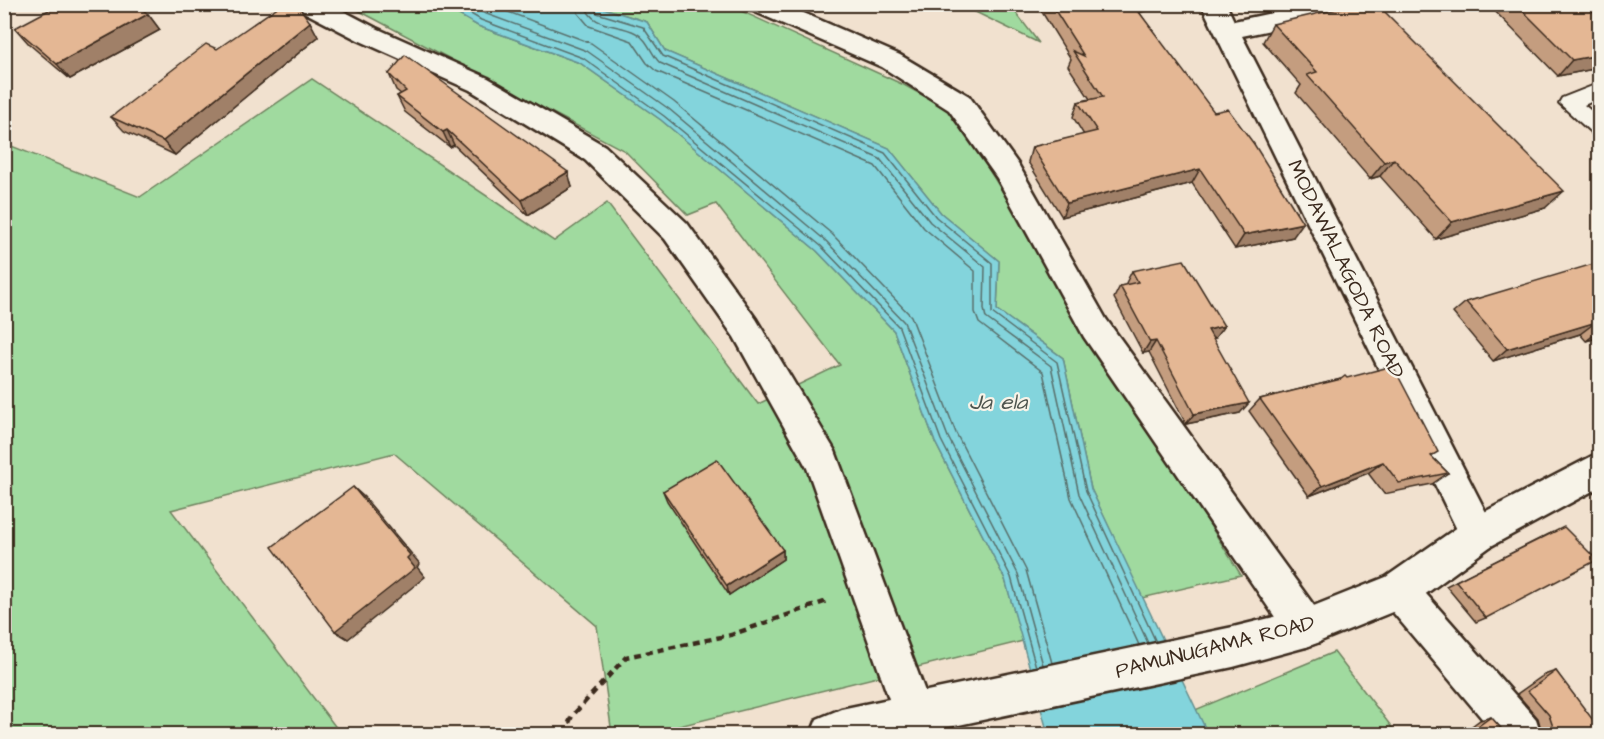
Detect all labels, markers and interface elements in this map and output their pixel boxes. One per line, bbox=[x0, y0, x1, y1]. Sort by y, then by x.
street label: MODAWALAGODA ROAD bbox=[1280, 155, 1412, 384]
water label: Ja ela bbox=[969, 387, 1029, 418]
street label: PAMUNUGAMA ROAD bbox=[1112, 608, 1318, 686]

